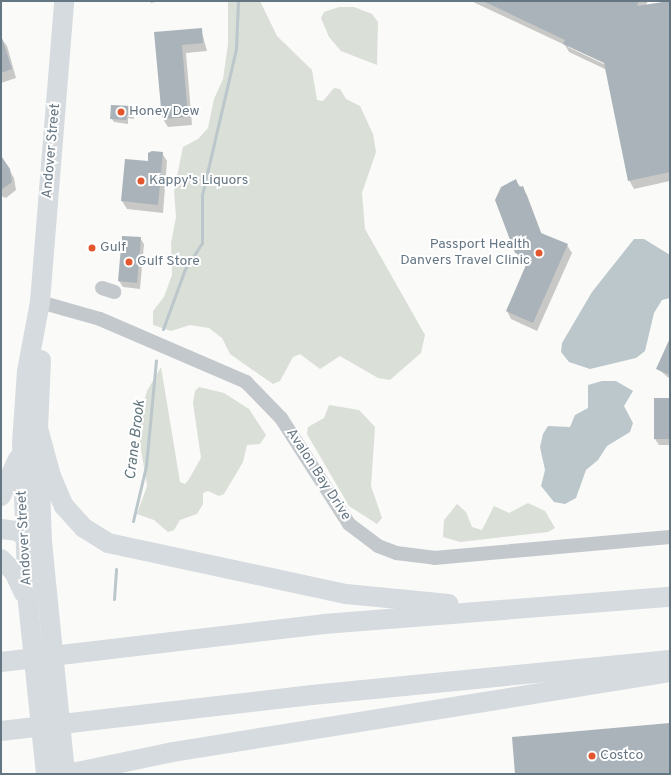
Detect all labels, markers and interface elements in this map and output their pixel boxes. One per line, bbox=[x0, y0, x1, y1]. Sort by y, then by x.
street label: Andover Street bbox=[39, 103, 65, 199]
place label: Honey Dew bbox=[129, 104, 199, 120]
marker: Honey Dew bbox=[116, 107, 126, 117]
place label: Kappy's Liquors bbox=[149, 173, 248, 189]
marker: Kappy's Liquors bbox=[136, 176, 146, 186]
place label: Passport Health Danvers Travel Clinic bbox=[400, 237, 530, 270]
place label: Gulf bbox=[100, 240, 126, 256]
marker: Gulf bbox=[87, 243, 97, 253]
marker: Passport Health Danvers Travel Clinic bbox=[533, 247, 545, 259]
place label: Gulf Store bbox=[137, 254, 200, 270]
marker: Gulf Store bbox=[124, 257, 134, 267]
water label: Crane Brook bbox=[122, 399, 150, 481]
street label: Avalon Bay Drive bbox=[282, 426, 354, 524]
street label: Andover Street bbox=[14, 490, 36, 586]
place label: Costco bbox=[600, 748, 643, 764]
marker: Costco bbox=[587, 751, 597, 761]

